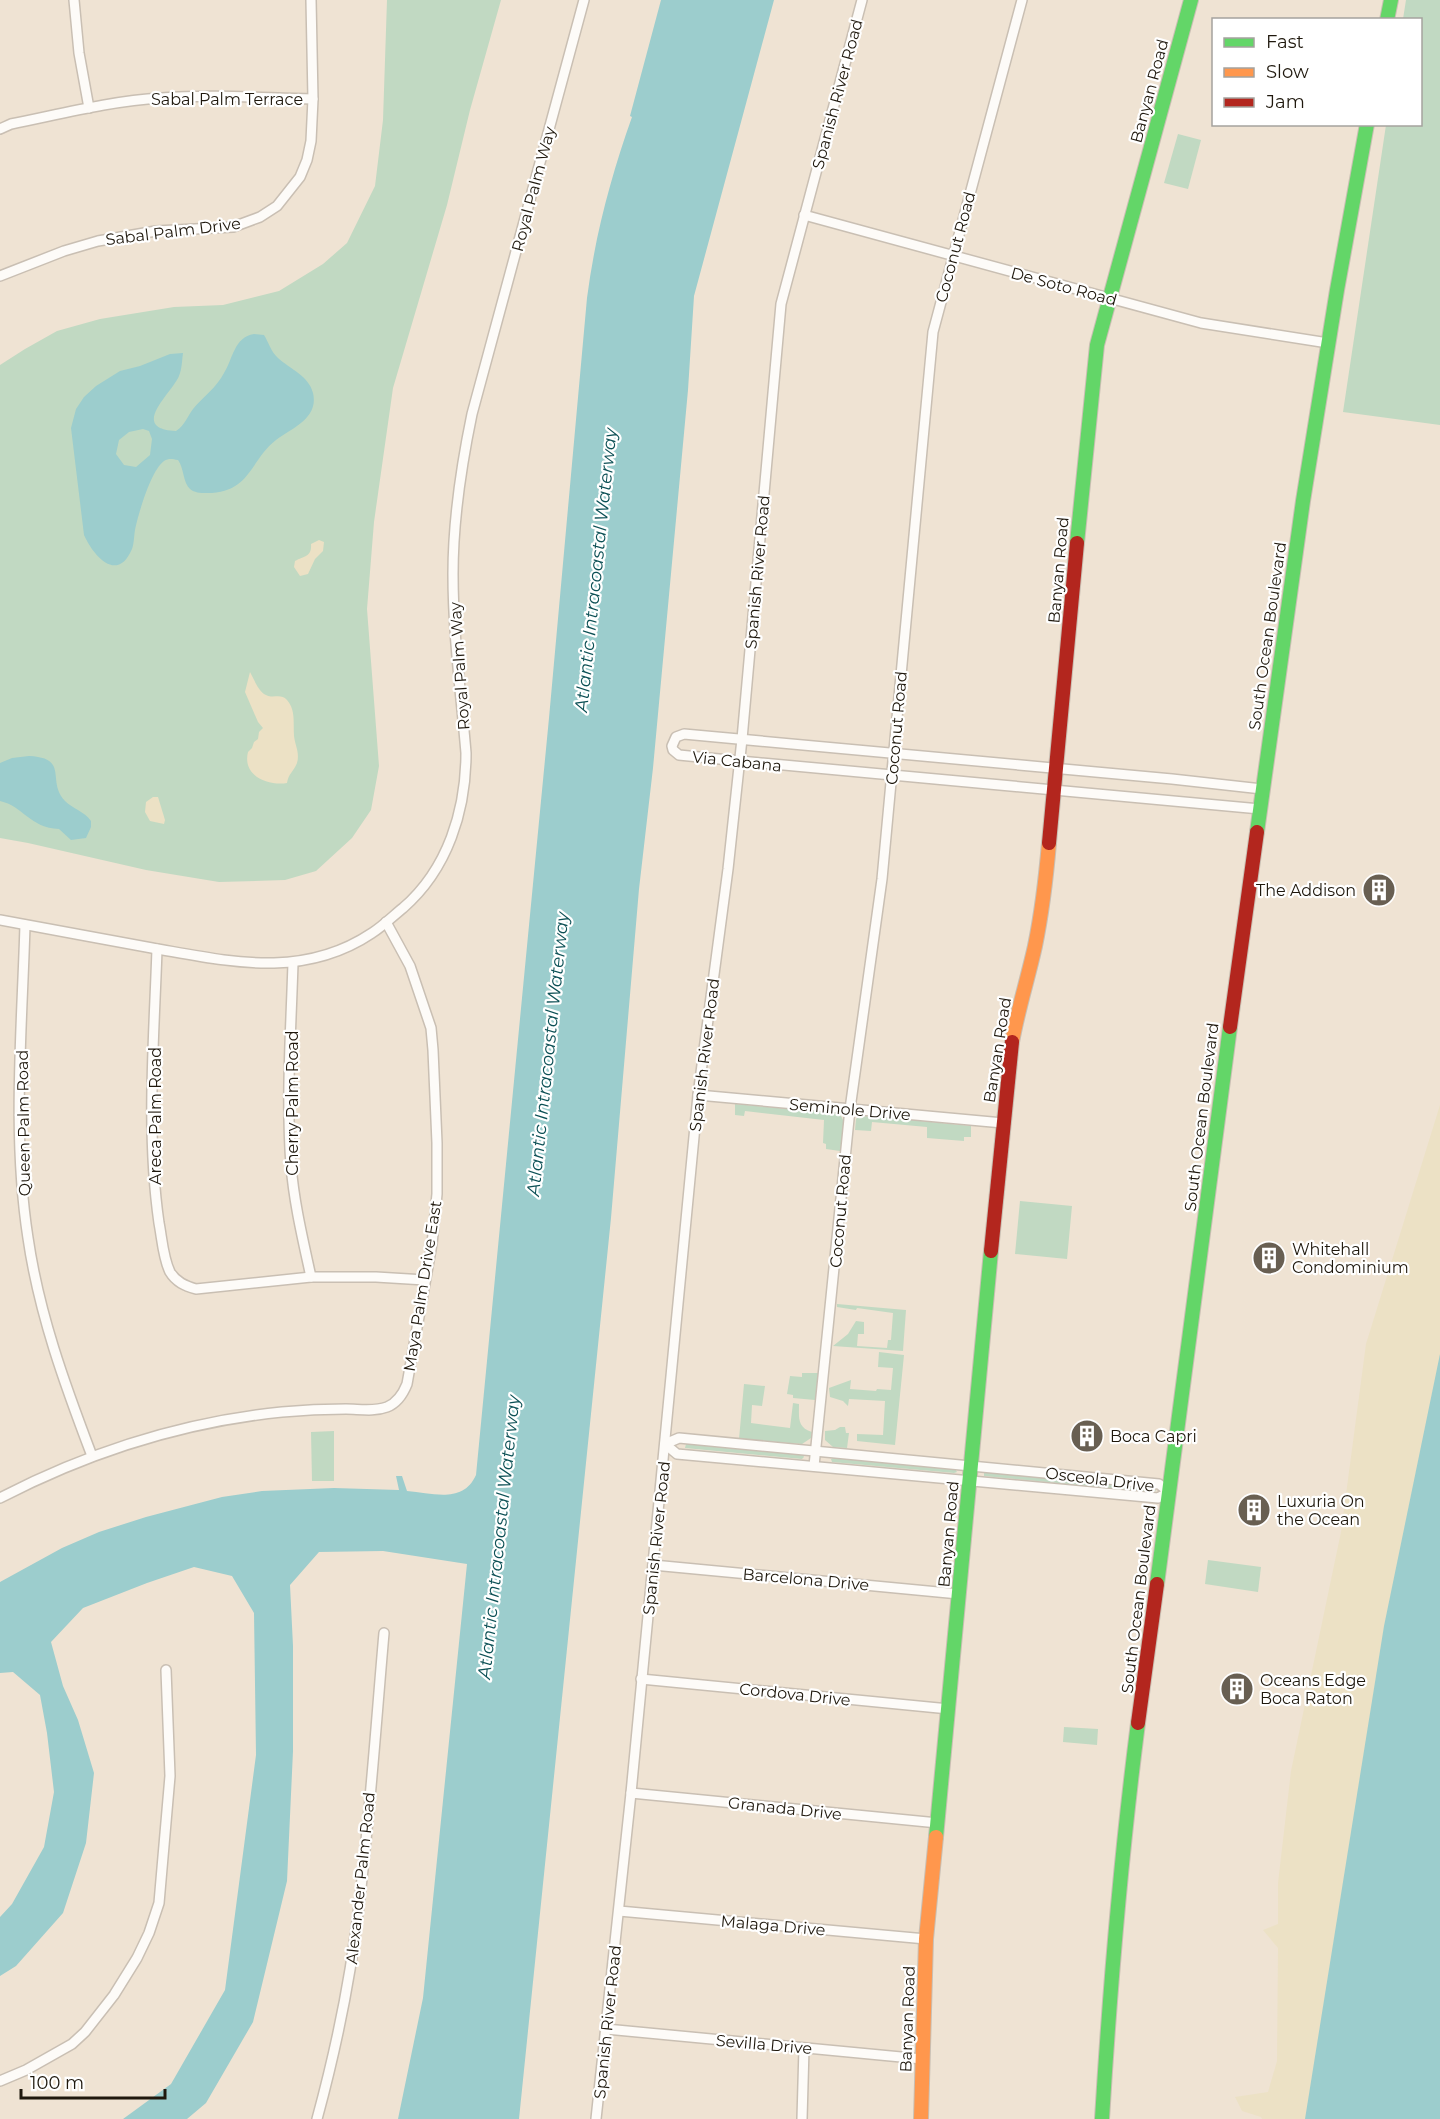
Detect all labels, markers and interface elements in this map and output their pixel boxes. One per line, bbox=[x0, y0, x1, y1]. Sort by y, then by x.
street label: Spanish River Road bbox=[808, 17, 867, 171]
legend bbox=[1212, 18, 1422, 126]
text: Fast bbox=[1266, 31, 1304, 53]
street label: Banyan Road bbox=[1127, 37, 1172, 145]
text: Slow bbox=[1266, 61, 1309, 83]
street label: Sabal Palm Terrace bbox=[151, 90, 303, 109]
text: Jam bbox=[1265, 91, 1305, 113]
street label: Royal Palm Way bbox=[508, 124, 559, 254]
street label: Coconut Road bbox=[932, 190, 979, 305]
street label: Sabal Palm Drive bbox=[104, 214, 242, 249]
street label: De Soto Road bbox=[1009, 263, 1119, 310]
water label: Atlantic Intracoastal Waterway bbox=[570, 426, 622, 714]
street label: Spanish River Road bbox=[741, 494, 774, 650]
street label: Banyan Road bbox=[1044, 516, 1073, 624]
street label: South Ocean Boulevard bbox=[1245, 541, 1290, 731]
street label: Royal Palm Way bbox=[446, 601, 473, 731]
street label: Coconut Road bbox=[882, 670, 911, 786]
street label: Via Cabana bbox=[691, 747, 783, 776]
building icon: The Addison bbox=[1361, 872, 1397, 908]
place label: The Addison bbox=[1256, 881, 1356, 900]
water label: Atlantic Intracoastal Waterway bbox=[522, 910, 574, 1198]
street label: Spanish River Road bbox=[686, 977, 723, 1133]
street label: Banyan Road bbox=[980, 996, 1015, 1104]
street label: South Ocean Boulevard bbox=[1181, 1022, 1222, 1212]
street label: Cherry Palm Road bbox=[283, 1030, 302, 1176]
street label: Areca Palm Road bbox=[146, 1047, 165, 1185]
street label: Queen Palm Road bbox=[13, 1050, 34, 1196]
street label: Seminole Drive bbox=[789, 1095, 911, 1124]
street label: Coconut Road bbox=[826, 1153, 855, 1269]
street label: Maya Palm Drive East bbox=[400, 1199, 445, 1373]
building icon: Whitehall Condominium bbox=[1251, 1240, 1287, 1276]
place label: Whitehall Condominium bbox=[1292, 1240, 1409, 1277]
water label: Atlantic Intracoastal Waterway bbox=[473, 1393, 525, 1681]
building icon: Boca Capri bbox=[1069, 1418, 1105, 1454]
place label: Boca Capri bbox=[1110, 1427, 1197, 1446]
street label: Spanish River Road bbox=[639, 1460, 674, 1616]
street label: Osceola Drive bbox=[1044, 1463, 1156, 1496]
street label: Banyan Road bbox=[934, 1480, 963, 1588]
building icon: Luxuria On the Ocean bbox=[1236, 1492, 1272, 1528]
place label: Luxuria On the Ocean bbox=[1277, 1492, 1365, 1529]
street label: South Ocean Boulevard bbox=[1118, 1504, 1159, 1694]
street label: Barcelona Drive bbox=[742, 1565, 870, 1594]
building icon: Oceans Edge Boca Raton bbox=[1219, 1671, 1255, 1707]
place label: Oceans Edge Boca Raton bbox=[1260, 1671, 1366, 1708]
street label: Cordova Drive bbox=[738, 1679, 852, 1710]
street label: Alexander Palm Road bbox=[342, 1791, 379, 1965]
street label: Granada Drive bbox=[727, 1793, 843, 1824]
street label: Malaga Drive bbox=[720, 1911, 826, 1940]
street label: Spanish River Road bbox=[590, 1944, 625, 2100]
street label: Banyan Road bbox=[896, 1965, 919, 2073]
street label: Sevilla Drive bbox=[715, 2031, 813, 2058]
scale bar bbox=[21, 2062, 165, 2100]
text: 100 m bbox=[30, 2072, 84, 2094]

